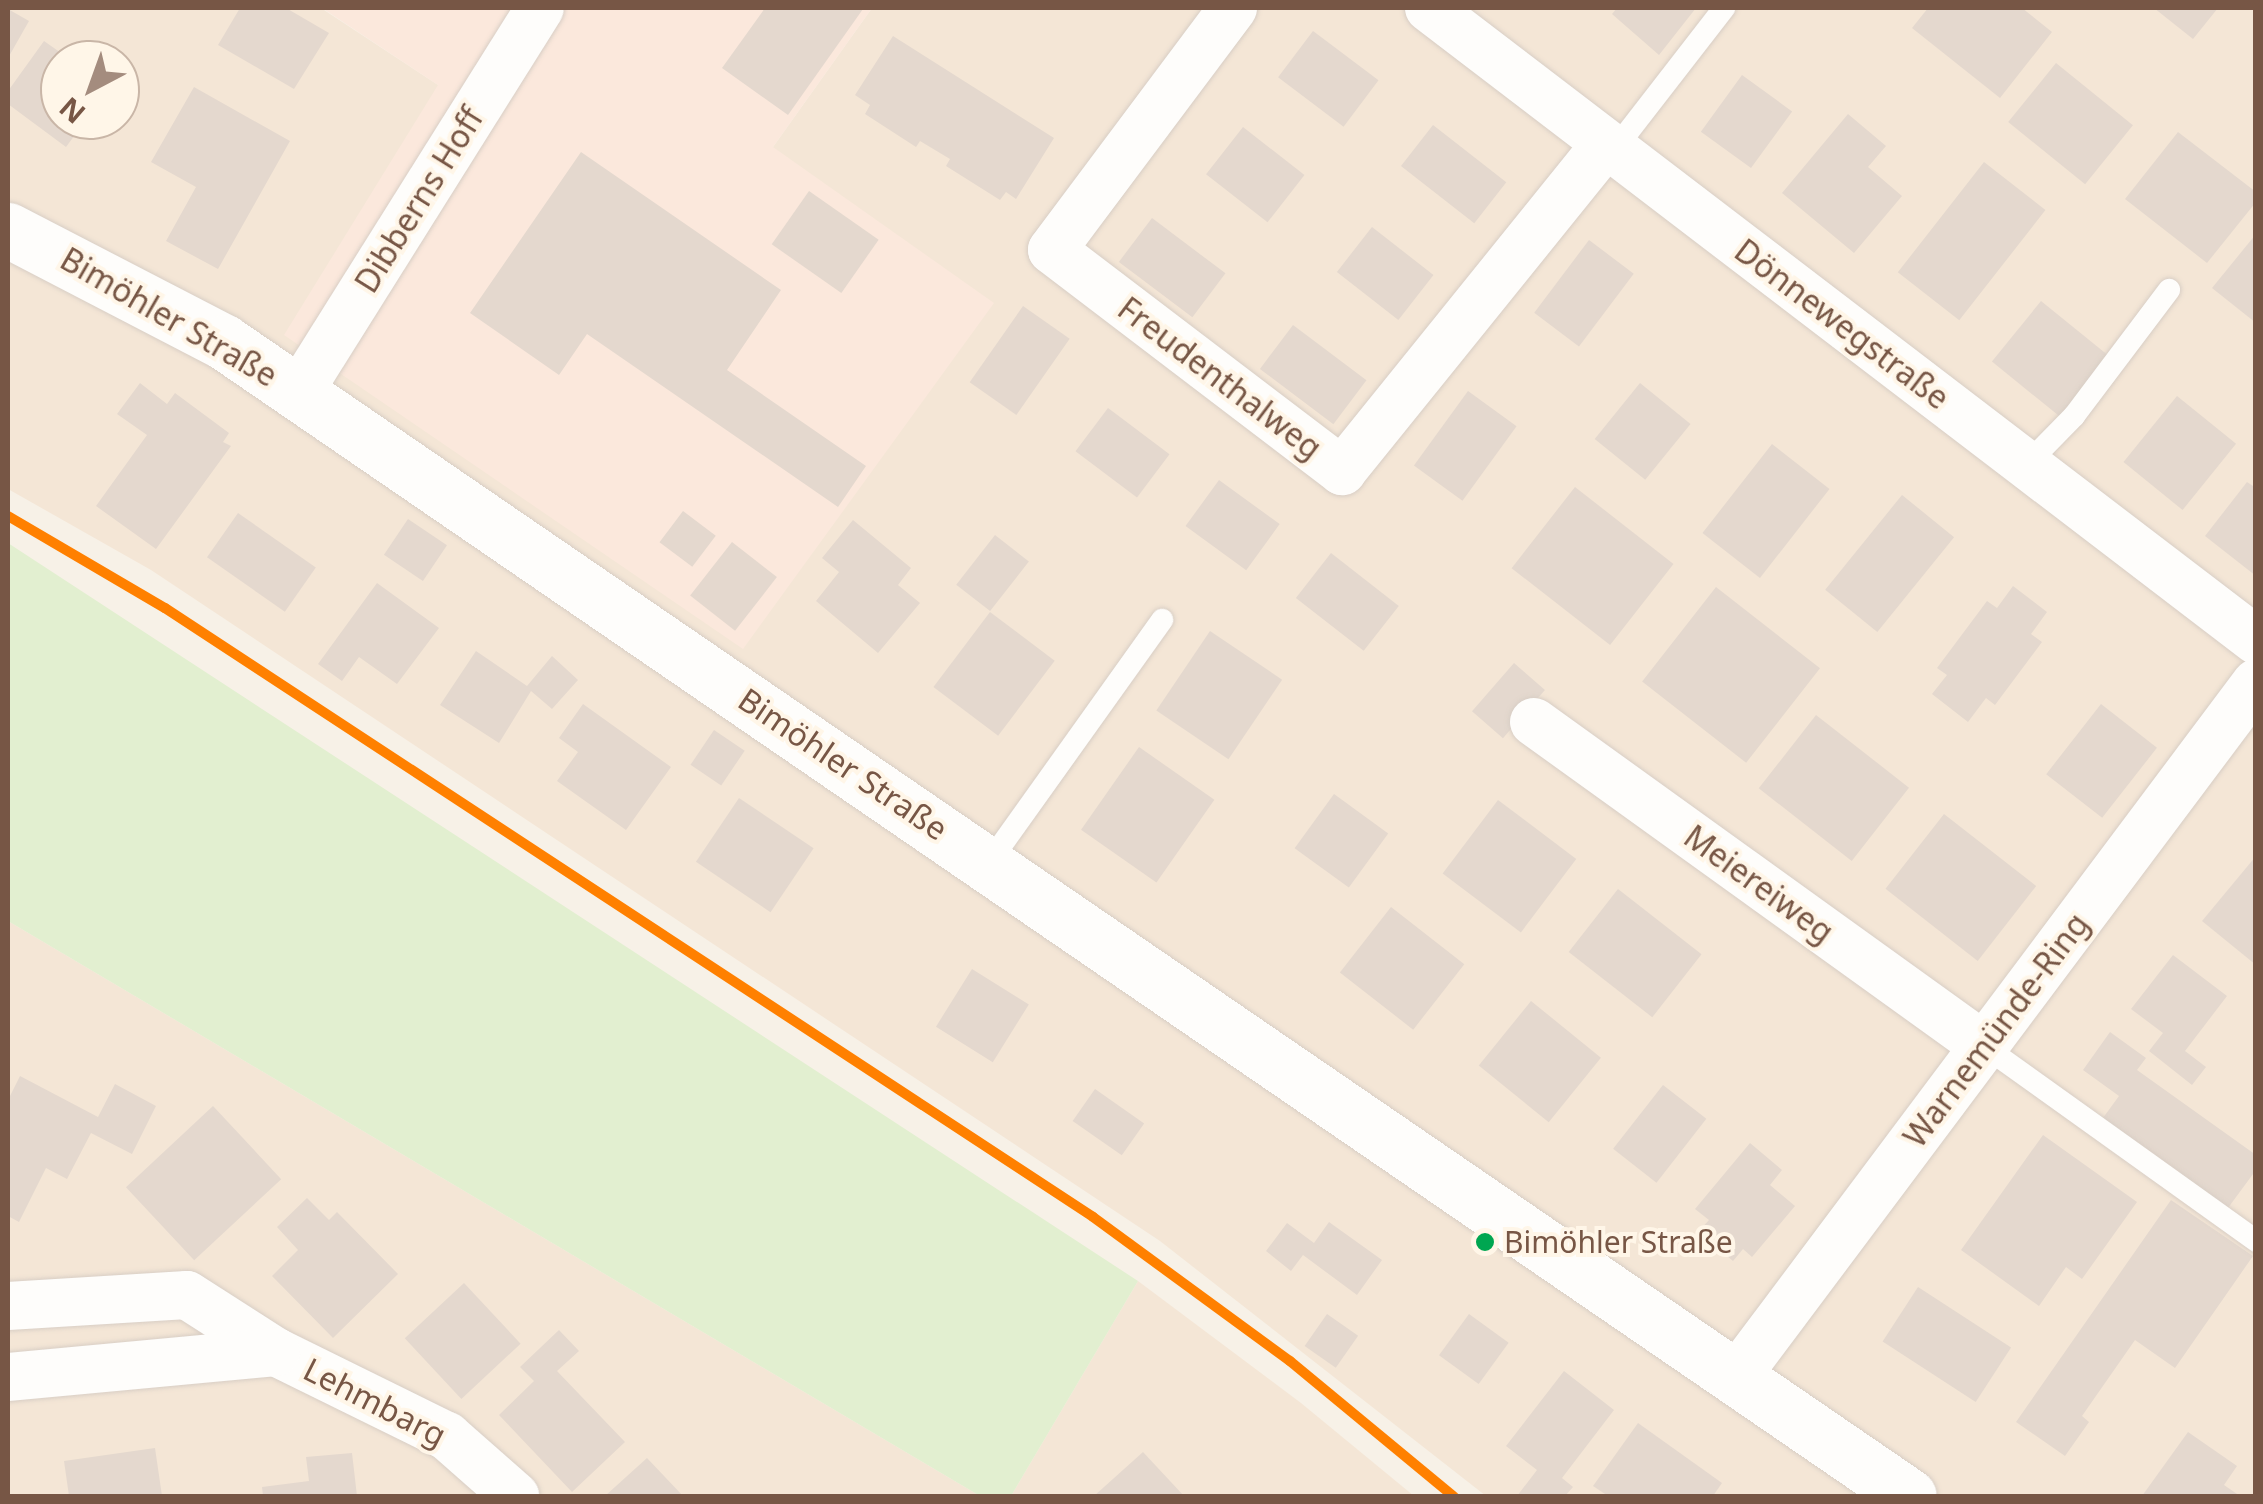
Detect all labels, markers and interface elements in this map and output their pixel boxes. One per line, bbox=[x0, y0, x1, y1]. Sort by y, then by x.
north arrow bbox=[40, 40, 140, 140]
text: N bbox=[51, 89, 93, 133]
street label: Dibberns Hoff bbox=[347, 100, 491, 300]
street label: Dönnewegstraße bbox=[1727, 231, 1957, 417]
street label: Bimöhler Straße bbox=[54, 239, 284, 395]
street label: Freudenthalweg bbox=[1111, 289, 1329, 467]
street label: Bimöhler Straße bbox=[731, 680, 955, 848]
street label: Meiereiweg bbox=[1677, 817, 1841, 951]
street label: Warnemünde-Ring bbox=[1895, 905, 2097, 1155]
place label: Bimöhler Straße bbox=[1504, 1224, 1733, 1260]
marker: Bimöhler Straße bbox=[1475, 1232, 1495, 1252]
street label: Lehmbarg bbox=[297, 1350, 453, 1454]

